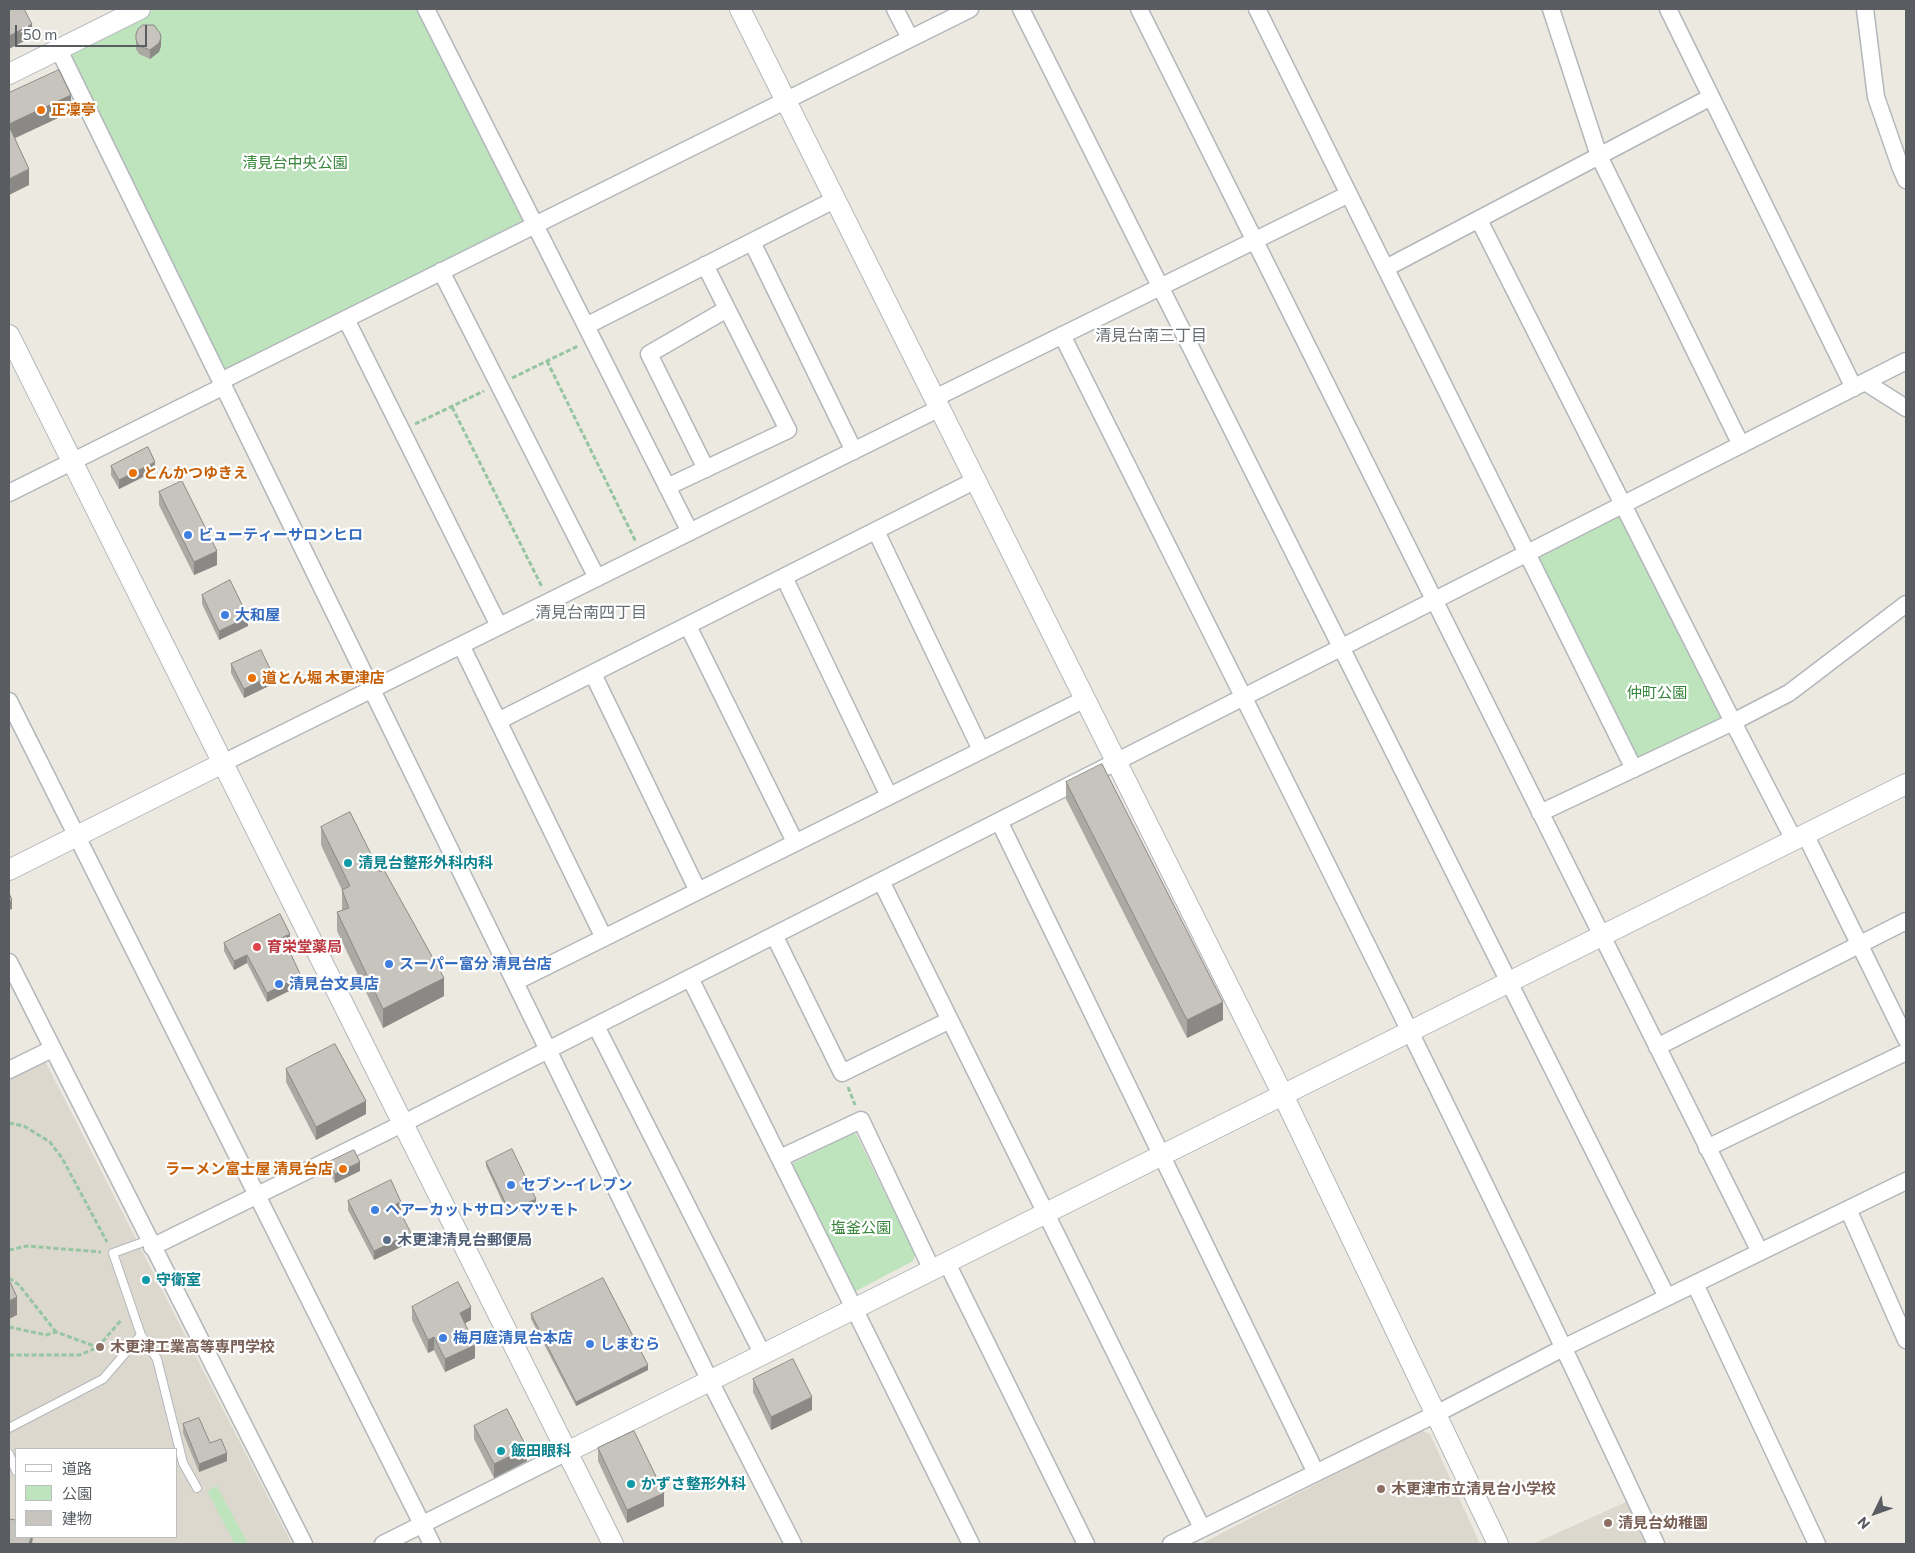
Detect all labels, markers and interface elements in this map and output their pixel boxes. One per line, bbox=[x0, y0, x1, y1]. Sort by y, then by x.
scale bar bbox=[18, 15, 150, 47]
text: 50 m bbox=[23, 25, 57, 43]
place label: 正凜亭 bbox=[51, 101, 96, 119]
marker: 正凜亭 bbox=[35, 104, 47, 116]
park label: 清見台中央公園 bbox=[243, 154, 347, 172]
district label: 清見台南三丁目 bbox=[1095, 326, 1207, 346]
place label: とんかつゆきえ bbox=[143, 464, 248, 482]
marker: とんかつゆきえ bbox=[127, 467, 139, 479]
place label: ビューティーサロンヒロ bbox=[198, 526, 363, 544]
marker: ビューティーサロンヒロ bbox=[182, 529, 194, 541]
district label: 清見台南四丁目 bbox=[535, 603, 647, 623]
place label: 大和屋 bbox=[235, 606, 280, 624]
marker: 大和屋 bbox=[219, 609, 231, 621]
place label: 道とん堀 木更津店 bbox=[262, 669, 385, 687]
marker: 道とん堀 木更津店 bbox=[246, 672, 258, 684]
park label: 仲町公園 bbox=[1627, 684, 1687, 702]
place label: 清見台整形外科内科 bbox=[358, 854, 493, 872]
marker: 清見台整形外科内科 bbox=[342, 857, 354, 869]
place label: 育栄堂薬局 bbox=[267, 938, 342, 956]
marker: 育栄堂薬局 bbox=[251, 941, 263, 953]
place label: スーパー富分 清見台店 bbox=[399, 955, 552, 973]
marker: スーパー富分 清見台店 bbox=[383, 958, 395, 970]
place label: 清見台文具店 bbox=[289, 975, 379, 993]
marker: 清見台文具店 bbox=[273, 978, 285, 990]
place label: ラーメン富士屋 清見台店 bbox=[165, 1160, 333, 1178]
marker: ラーメン富士屋 清見台店 bbox=[337, 1163, 349, 1175]
place label: セブン-イレブン bbox=[521, 1176, 632, 1194]
marker: セブン-イレブン bbox=[505, 1179, 517, 1191]
place label: ヘアーカットサロンマツモト bbox=[385, 1201, 579, 1219]
marker: ヘアーカットサロンマツモト bbox=[369, 1204, 381, 1216]
park label: 塩釜公園 bbox=[831, 1219, 891, 1237]
place label: 木更津清見台郵便局 bbox=[397, 1231, 532, 1249]
marker: 木更津清見台郵便局 bbox=[381, 1234, 393, 1246]
place label: 守衛室 bbox=[156, 1271, 201, 1289]
marker: 守衛室 bbox=[140, 1274, 152, 1286]
place label: 梅月庭清見台本店 bbox=[453, 1329, 573, 1347]
marker: 梅月庭清見台本店 bbox=[437, 1332, 449, 1344]
place label: しまむら bbox=[600, 1335, 660, 1353]
place label: 木更津工業高等専門学校 bbox=[110, 1338, 275, 1356]
marker: しまむら bbox=[584, 1338, 596, 1350]
marker: 木更津工業高等専門学校 bbox=[94, 1341, 106, 1353]
place label: 飯田眼科 bbox=[511, 1442, 571, 1460]
marker: 飯田眼科 bbox=[495, 1445, 507, 1457]
legend bbox=[15, 1448, 178, 1538]
text: 道路 bbox=[62, 1459, 92, 1477]
place label: かずさ整形外科 bbox=[641, 1475, 746, 1493]
marker: かずさ整形外科 bbox=[625, 1478, 637, 1490]
place label: 木更津市立清見台小学校 bbox=[1391, 1480, 1556, 1498]
marker: 木更津市立清見台小学校 bbox=[1375, 1483, 1387, 1495]
text: 公園 bbox=[62, 1484, 92, 1502]
north arrow bbox=[1850, 1488, 1900, 1538]
text: 建物 bbox=[62, 1509, 92, 1527]
place label: 清見台幼稚園 bbox=[1618, 1514, 1708, 1532]
text: N bbox=[1854, 1514, 1873, 1533]
marker: 清見台幼稚園 bbox=[1602, 1517, 1614, 1529]

